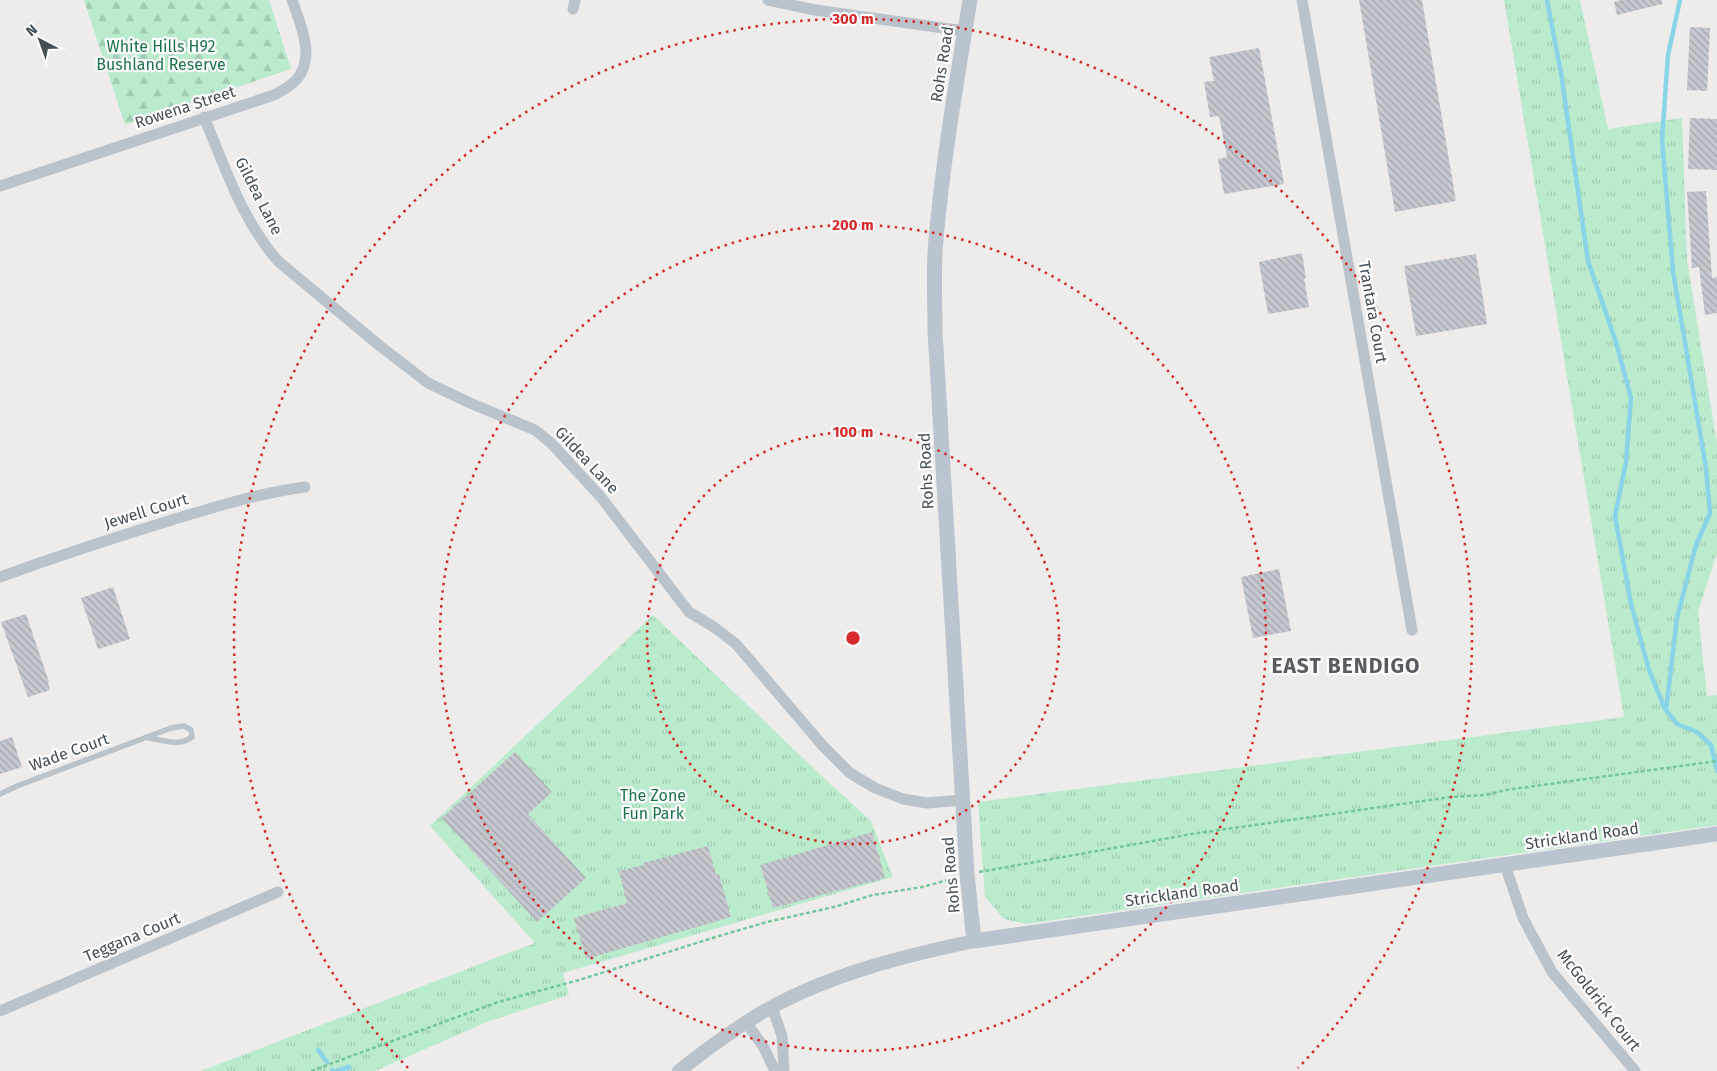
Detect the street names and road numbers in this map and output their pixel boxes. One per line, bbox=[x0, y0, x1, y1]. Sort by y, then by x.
street label: Rohs Road bbox=[927, 25, 957, 103]
street label: Rowena Street bbox=[132, 82, 238, 132]
street label: Gildea Lane bbox=[231, 154, 287, 238]
street label: Trantara Court bbox=[1355, 259, 1391, 365]
street label: Gildea Lane bbox=[551, 422, 623, 498]
street label: Rohs Road bbox=[915, 432, 937, 510]
street label: Jewell Court bbox=[102, 489, 190, 533]
street label: Wade Court bbox=[27, 729, 112, 775]
street label: Strickland Road bbox=[1524, 819, 1640, 853]
street label: Rohs Road bbox=[938, 836, 964, 914]
street label: Strickland Road bbox=[1124, 876, 1240, 910]
street label: Teggana Court bbox=[81, 908, 183, 966]
street label: McGoldrick Court bbox=[1553, 945, 1645, 1055]

